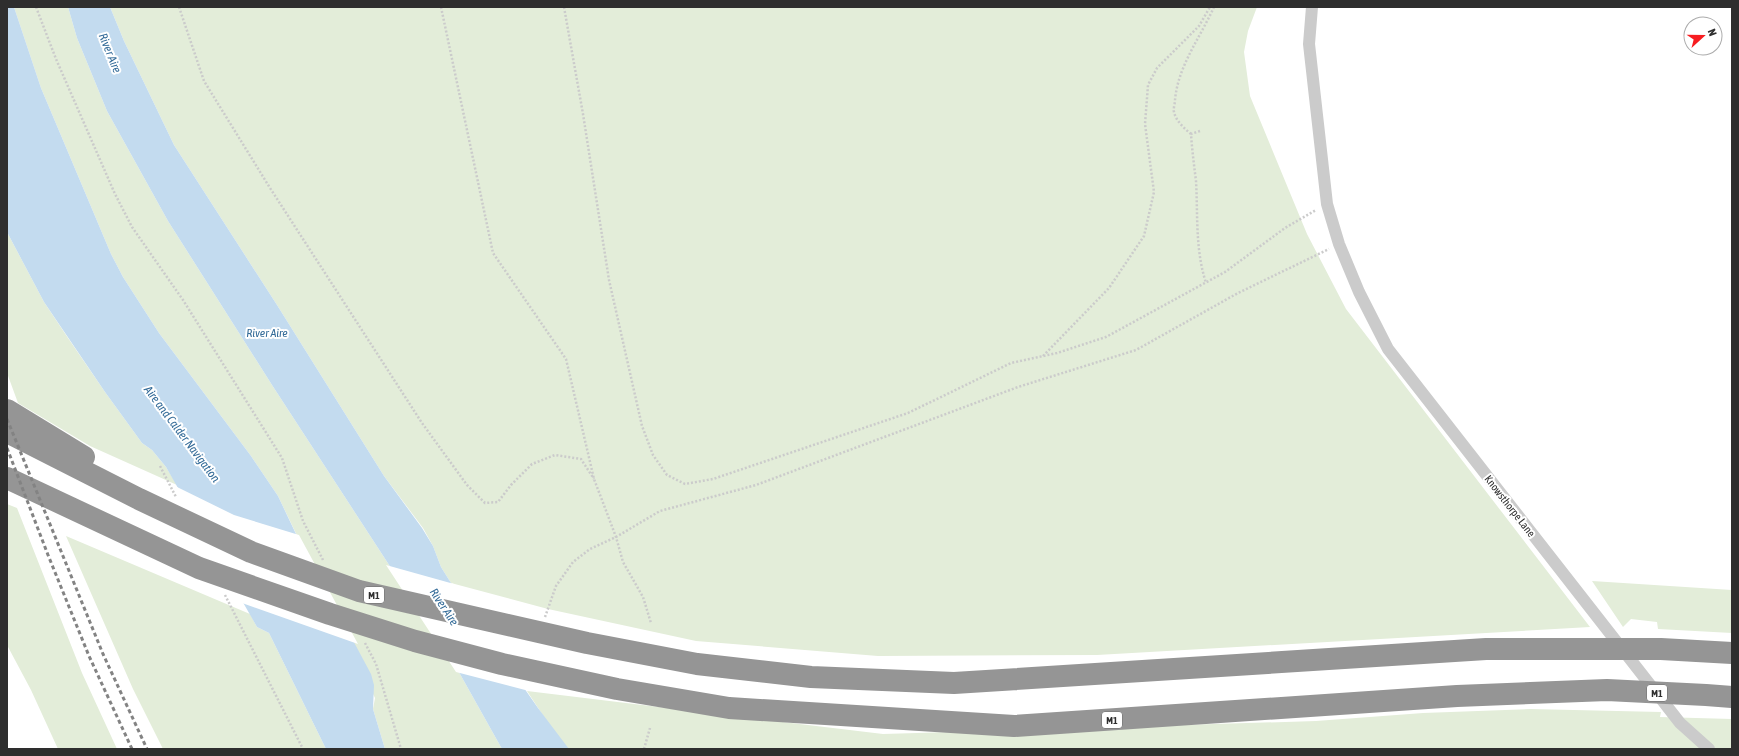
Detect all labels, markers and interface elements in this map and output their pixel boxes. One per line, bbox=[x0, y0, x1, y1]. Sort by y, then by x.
north arrow bbox=[1683, 16, 1723, 56]
text: N bbox=[1706, 27, 1719, 38]
water label: River Aire bbox=[96, 31, 124, 75]
water label: River Aire bbox=[246, 326, 288, 340]
water label: Aire and Calder Navigation bbox=[141, 382, 223, 485]
street label: Knowsthorpe Lane bbox=[1482, 473, 1538, 539]
water label: River Aire bbox=[427, 586, 461, 629]
road number: M1 bbox=[364, 587, 384, 603]
road number: M1 bbox=[1647, 685, 1667, 701]
road number: M1 bbox=[1102, 712, 1122, 728]

